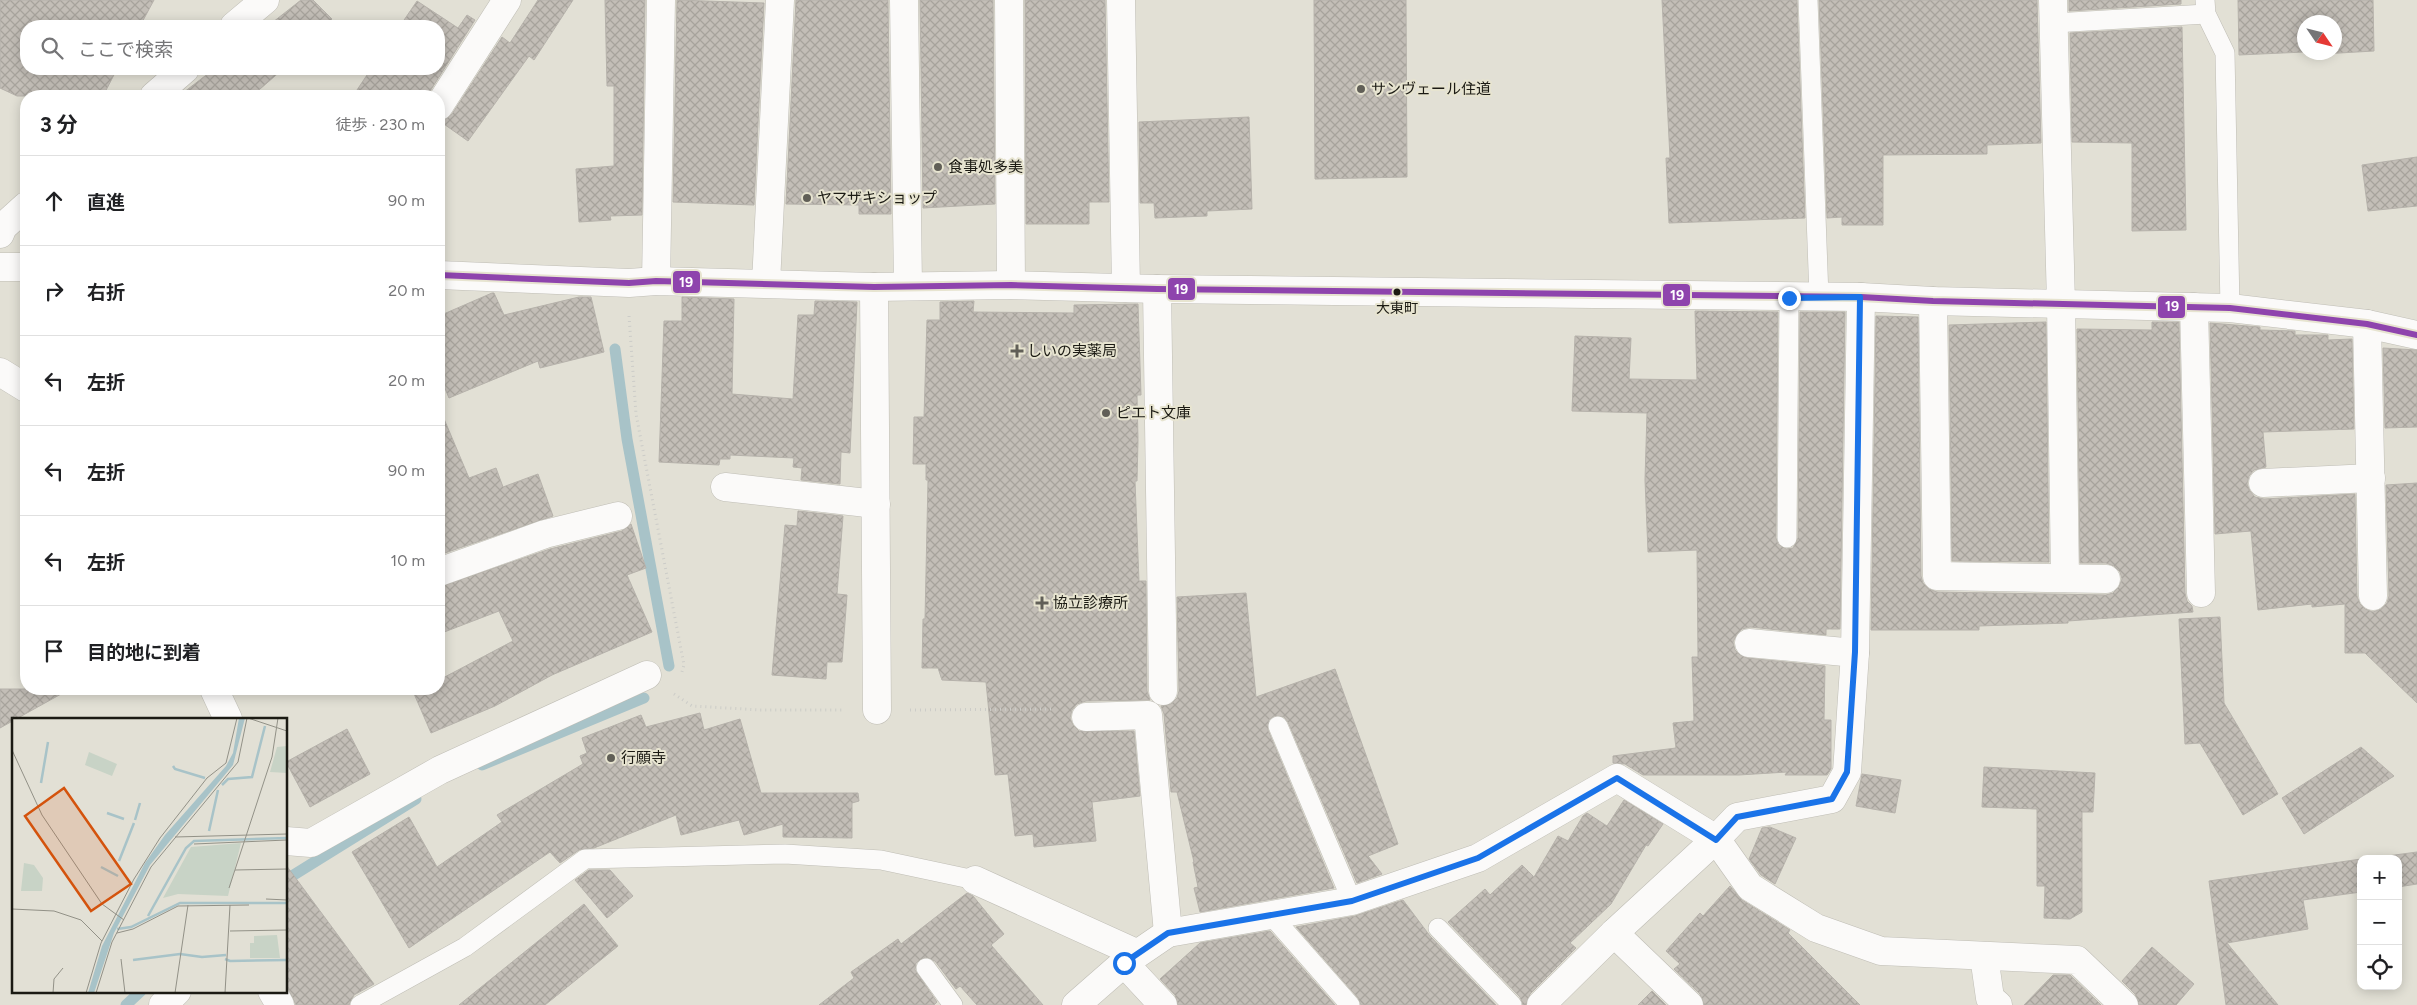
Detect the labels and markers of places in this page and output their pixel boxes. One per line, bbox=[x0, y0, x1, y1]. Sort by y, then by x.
place label: サンヴェール住道 bbox=[1371, 80, 1491, 98]
marker: サンヴェール住道 bbox=[1355, 83, 1367, 95]
place label: 食事処多美 bbox=[948, 158, 1023, 176]
marker: 食事処多美 bbox=[932, 161, 944, 173]
place label: ヤマザキショップ bbox=[817, 189, 937, 207]
marker: ヤマザキショップ bbox=[801, 192, 813, 204]
marker: 大東町 bbox=[1392, 287, 1402, 297]
place label: 大東町 bbox=[1376, 300, 1418, 317]
place label: しいの実薬局 bbox=[1027, 342, 1117, 360]
marker: しいの実薬局 bbox=[1011, 345, 1023, 357]
place label: ピエト文庫 bbox=[1116, 404, 1191, 422]
marker: ピエト文庫 bbox=[1100, 407, 1112, 419]
place label: 協立診療所 bbox=[1053, 594, 1128, 612]
marker: 協立診療所 bbox=[1035, 596, 1049, 610]
place label: 行願寺 bbox=[621, 749, 666, 767]
marker: 行願寺 bbox=[605, 752, 617, 764]

